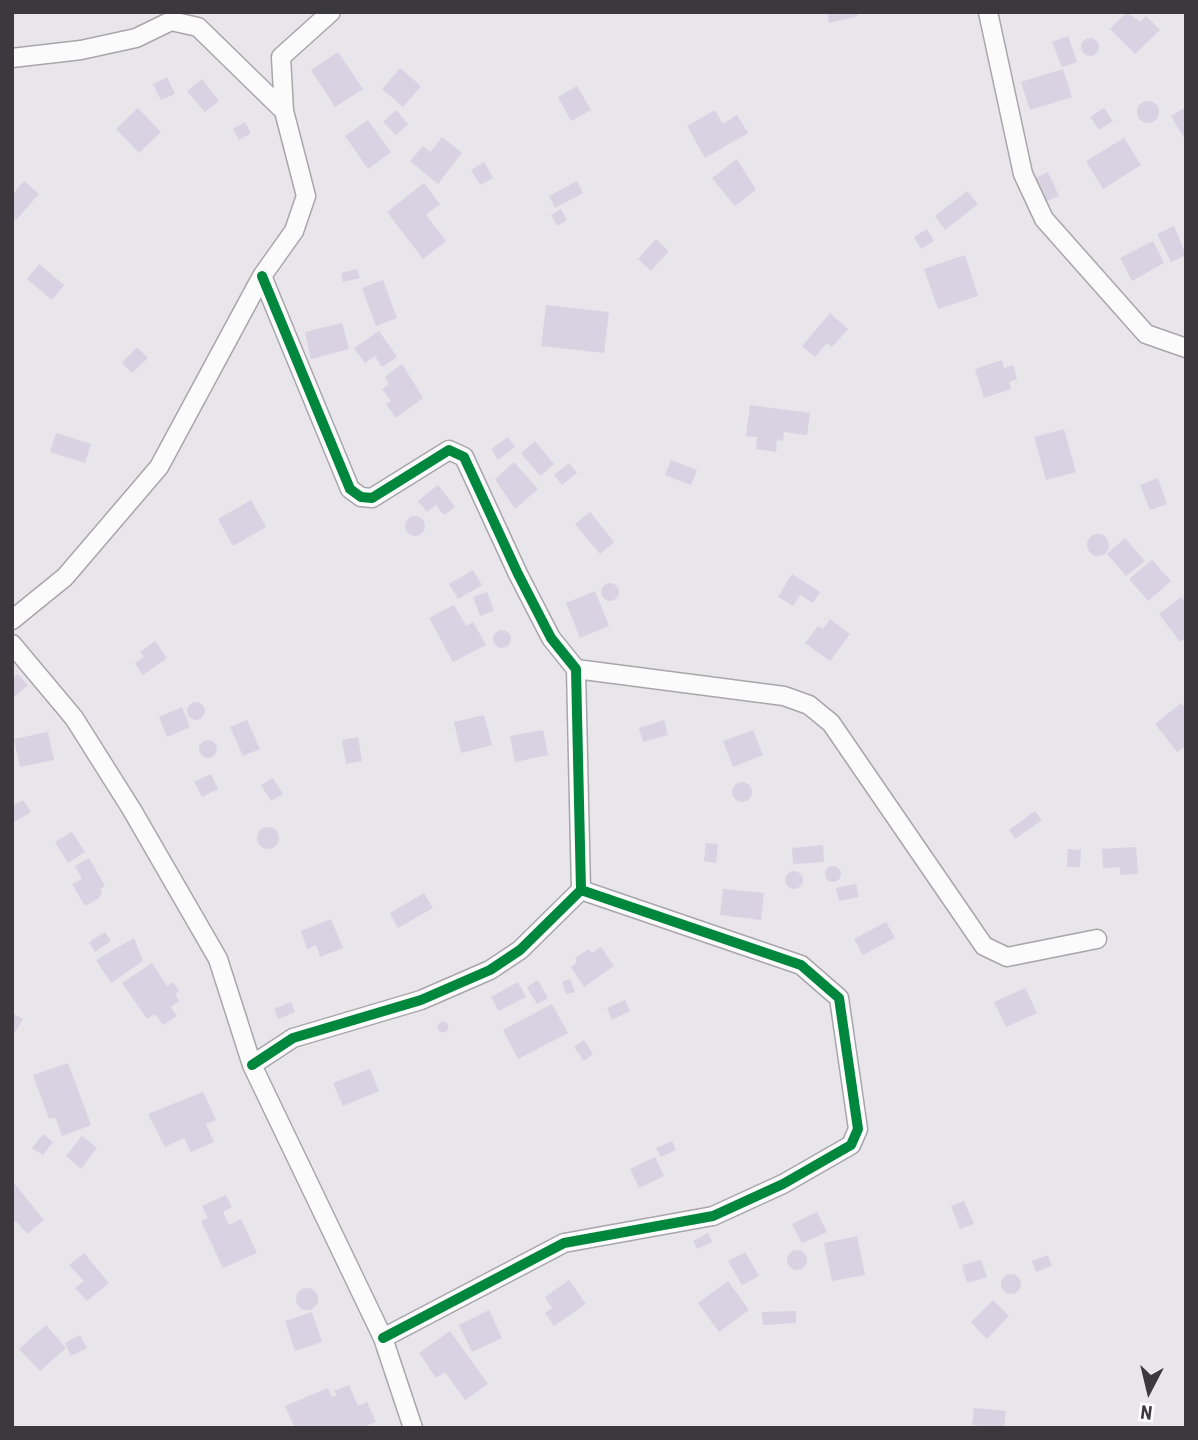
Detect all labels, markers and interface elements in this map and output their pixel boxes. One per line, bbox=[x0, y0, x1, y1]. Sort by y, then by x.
north arrow bbox=[1114, 1356, 1184, 1426]
text: N bbox=[1139, 1400, 1154, 1424]

